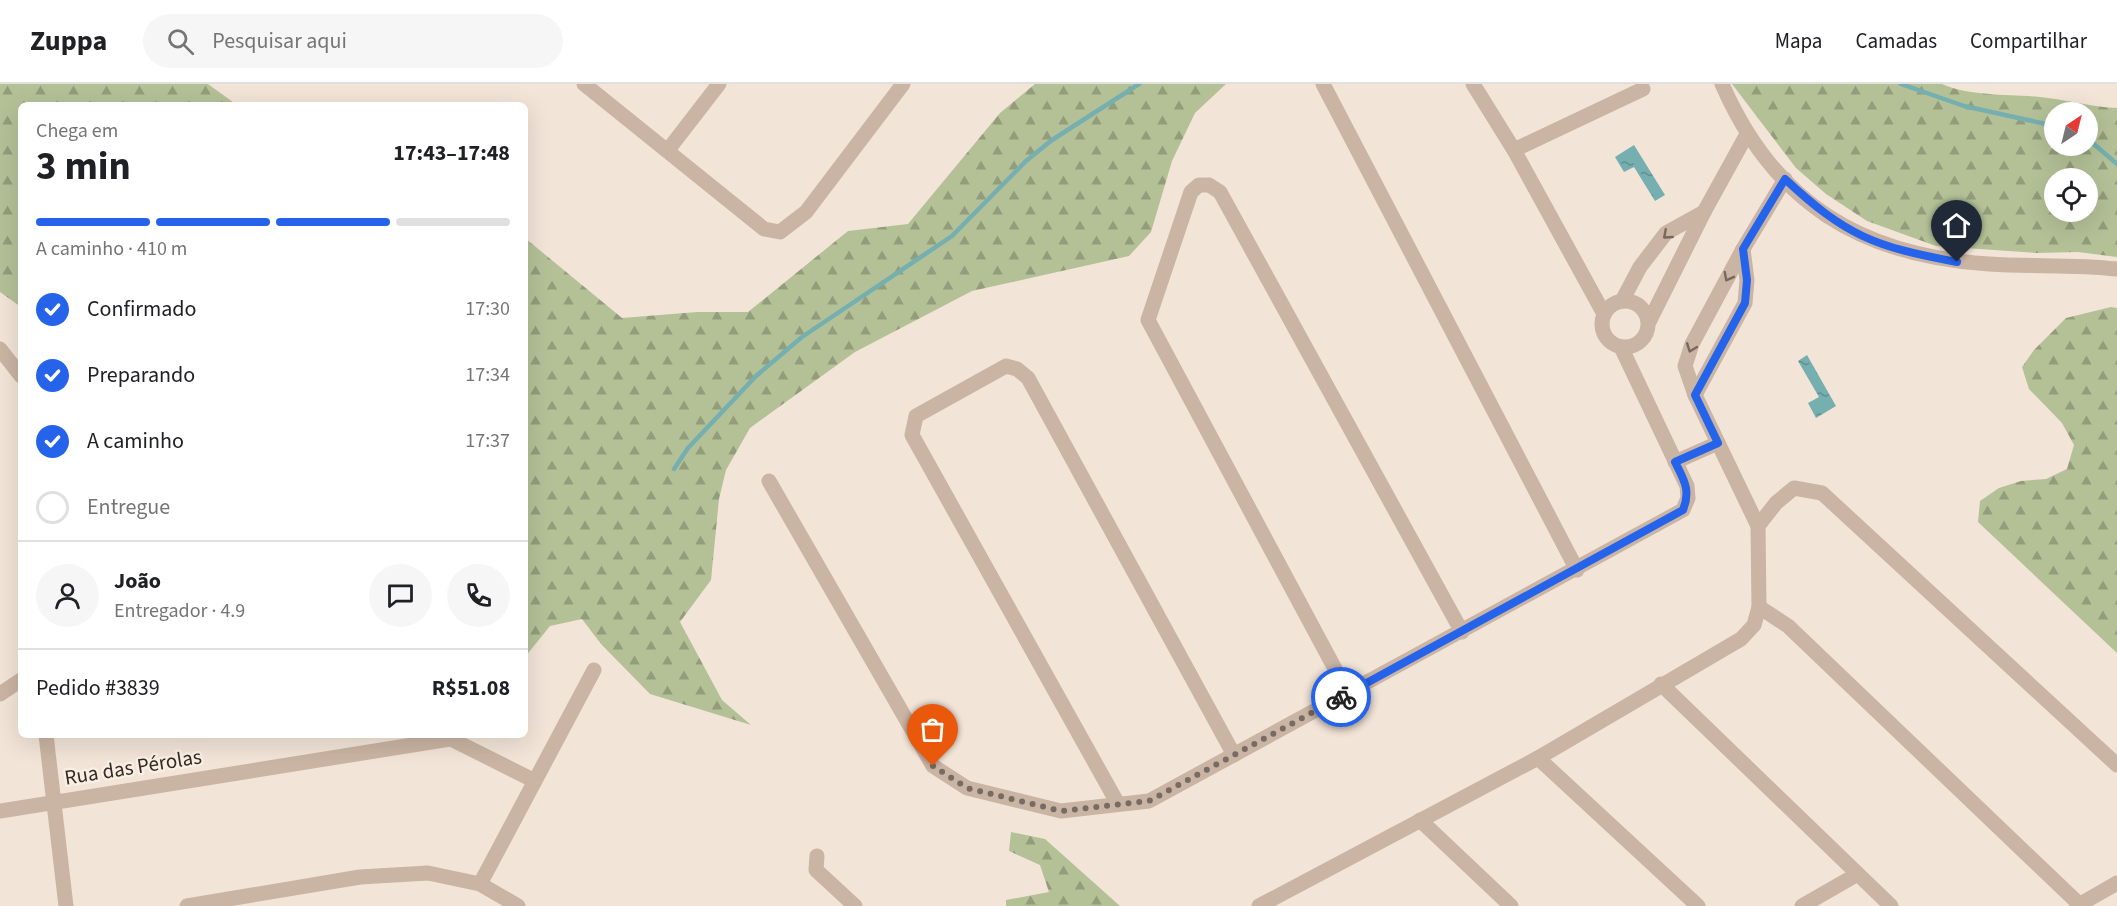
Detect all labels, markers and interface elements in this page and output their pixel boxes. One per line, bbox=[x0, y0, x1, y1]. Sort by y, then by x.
search box bbox=[143, 14, 563, 68]
text: Zuppa bbox=[30, 21, 107, 61]
icon: search bbox=[164, 25, 197, 58]
text: Pesquisar aqui bbox=[212, 25, 347, 57]
text: Mapa bbox=[1775, 26, 1822, 56]
text: Camadas bbox=[1855, 26, 1937, 56]
text: Compartilhar bbox=[1970, 26, 2087, 56]
north arrow bbox=[2044, 102, 2098, 156]
map controls bbox=[2044, 102, 2098, 222]
text: Chega em bbox=[36, 117, 118, 145]
text: 17:43–17:48 bbox=[393, 137, 510, 169]
text: 3 min bbox=[36, 139, 131, 195]
button: locate bbox=[2044, 168, 2098, 222]
pin bbox=[1931, 200, 1982, 262]
icon: home bbox=[1940, 209, 1973, 242]
one-way arrow bbox=[1663, 227, 1674, 238]
text: A caminho · 410 m bbox=[36, 235, 187, 263]
one-way arrow bbox=[1724, 270, 1735, 281]
icon: check bbox=[36, 293, 69, 326]
text: Confirmado bbox=[87, 293, 196, 325]
text: 17:30 bbox=[465, 295, 510, 323]
one-way arrow bbox=[1686, 342, 1698, 353]
icon: check bbox=[36, 359, 69, 392]
text: Preparando bbox=[87, 359, 195, 391]
text: 17:34 bbox=[465, 361, 510, 389]
icon: check bbox=[36, 425, 69, 458]
text: A caminho bbox=[87, 425, 184, 457]
text: 17:37 bbox=[465, 427, 510, 455]
text: Entregue bbox=[87, 491, 170, 523]
button: person bbox=[36, 564, 99, 627]
button: chat bbox=[369, 564, 432, 627]
button: phone bbox=[447, 564, 510, 627]
text: João bbox=[114, 565, 161, 597]
text: Entregador · 4.9 bbox=[114, 597, 245, 625]
courier bbox=[1311, 667, 1371, 727]
text: Pedido #3839 bbox=[36, 672, 160, 704]
text: R$51.08 bbox=[432, 672, 510, 704]
icon: bike bbox=[1325, 681, 1358, 714]
pin bbox=[907, 704, 958, 766]
icon: bag bbox=[916, 713, 949, 746]
street label: Rua das Pérolas bbox=[62, 741, 204, 793]

